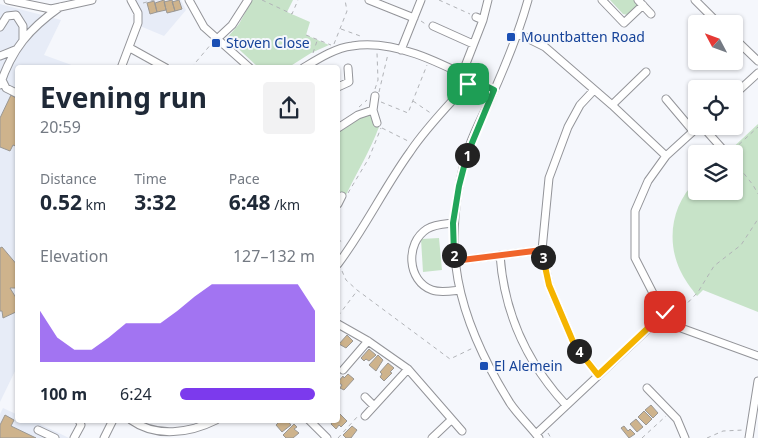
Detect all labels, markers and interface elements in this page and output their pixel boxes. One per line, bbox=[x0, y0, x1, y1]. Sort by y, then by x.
north arrow bbox=[688, 15, 742, 70]
map controls bbox=[688, 15, 743, 200]
place label: Mountbatten Road bbox=[521, 27, 645, 46]
marker: Mountbatten Road bbox=[505, 31, 517, 43]
place label: Stoven Close bbox=[226, 33, 310, 52]
marker: Stoven Close bbox=[210, 37, 222, 49]
pin bbox=[447, 63, 489, 105]
icon: arrive bbox=[454, 70, 482, 98]
text: Evening run bbox=[40, 78, 207, 116]
button: locate bbox=[688, 80, 743, 135]
button: share bbox=[263, 82, 315, 134]
text: 20:59 bbox=[40, 116, 81, 138]
pin: 1 bbox=[454, 142, 480, 168]
button: layers bbox=[688, 145, 743, 200]
text: 1 bbox=[463, 146, 472, 165]
text: Distance bbox=[40, 169, 97, 188]
text: Time bbox=[134, 169, 167, 188]
text: Pace bbox=[229, 169, 260, 188]
text: 0.52 bbox=[40, 188, 82, 216]
text: 3:32 bbox=[134, 188, 176, 216]
text: 6:48 bbox=[229, 188, 271, 216]
text: km bbox=[82, 195, 106, 214]
text: /km bbox=[271, 195, 300, 214]
pin: 2 bbox=[442, 242, 466, 268]
pin: 3 bbox=[530, 244, 556, 270]
text: Elevation bbox=[40, 245, 108, 267]
text: 127–132 m bbox=[233, 245, 315, 267]
text: 2 bbox=[450, 246, 459, 265]
text: 3 bbox=[539, 248, 548, 267]
pin bbox=[644, 291, 686, 333]
icon: check bbox=[651, 298, 679, 326]
pin: 4 bbox=[566, 338, 592, 364]
text: 4 bbox=[575, 342, 584, 361]
place label: El Alemein bbox=[494, 356, 563, 375]
marker: El Alemein bbox=[478, 360, 490, 372]
text: 100 m bbox=[40, 383, 87, 405]
text: 6:24 bbox=[120, 383, 152, 405]

